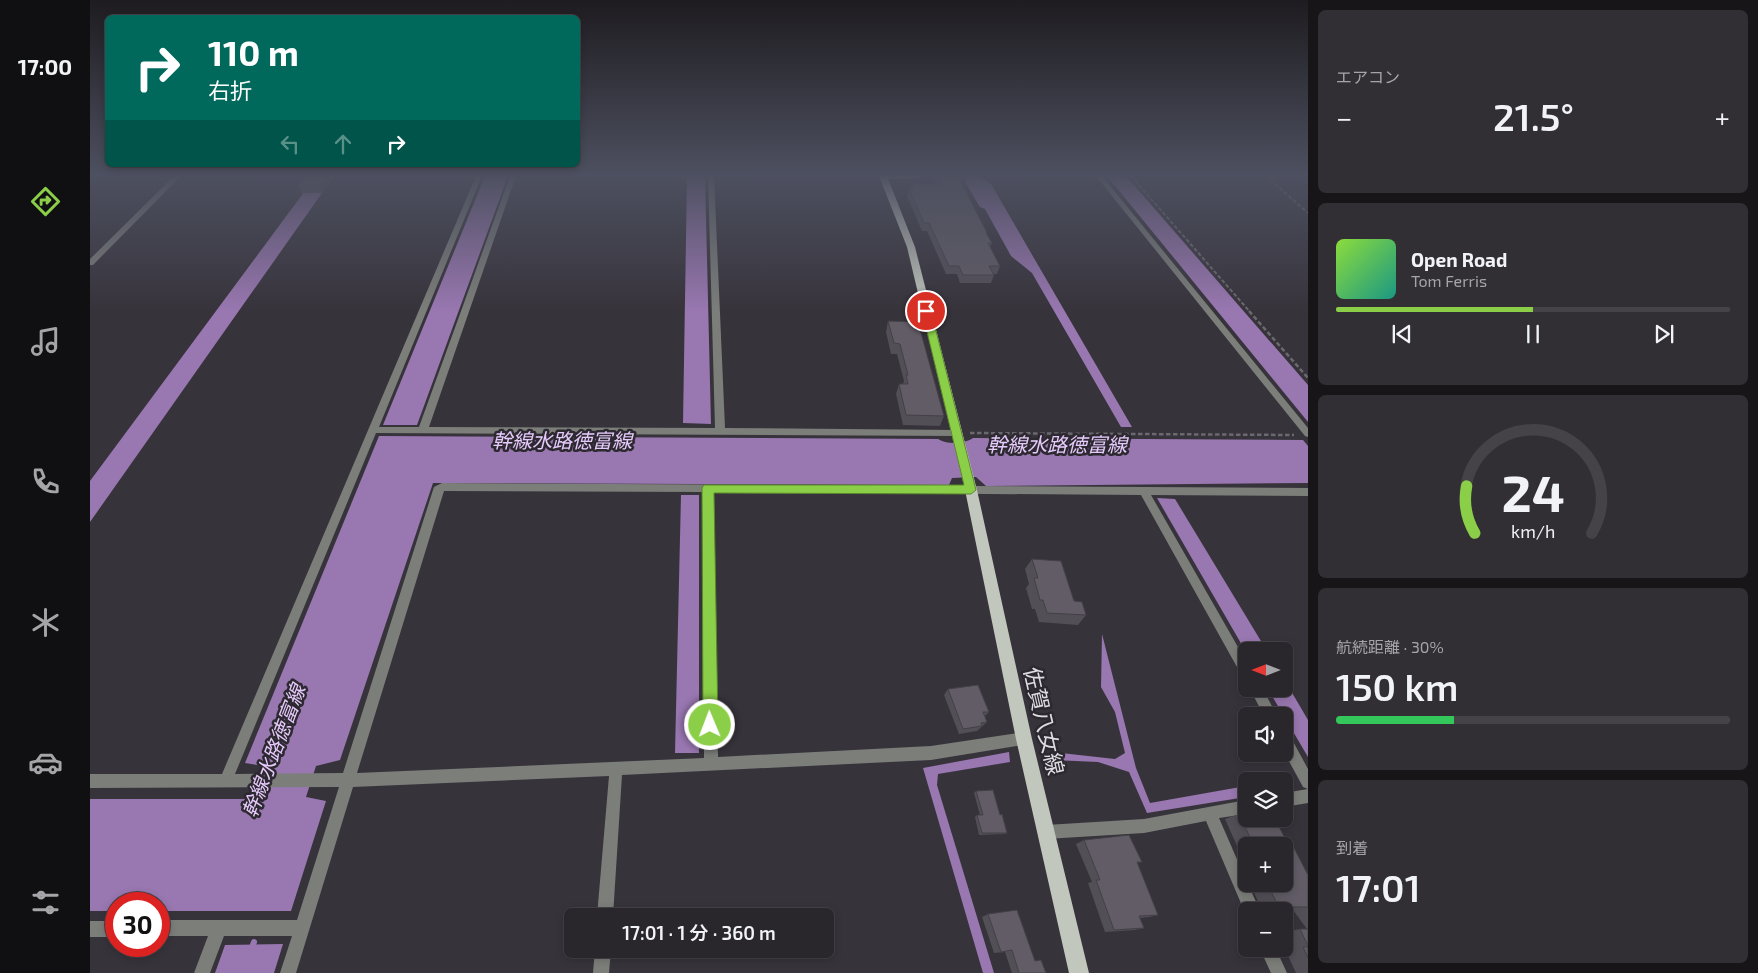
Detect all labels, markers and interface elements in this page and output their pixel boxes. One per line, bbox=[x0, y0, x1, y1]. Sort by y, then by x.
text: 110 m bbox=[208, 31, 299, 73]
icon: right bbox=[125, 35, 190, 100]
text: 17:00 bbox=[18, 53, 72, 79]
text: エアコン bbox=[1336, 67, 1400, 86]
text: 右折 bbox=[208, 77, 252, 103]
text: 21.5° bbox=[1493, 93, 1574, 139]
text: − bbox=[1336, 100, 1352, 134]
text: + bbox=[1715, 100, 1730, 134]
icon: left bbox=[276, 130, 304, 158]
icon: ahead bbox=[329, 130, 357, 158]
icon: right bbox=[382, 130, 410, 158]
icon: directions bbox=[28, 184, 63, 219]
text: Open Road bbox=[1411, 248, 1507, 271]
text: Tom Ferris bbox=[1411, 271, 1487, 290]
pin bbox=[905, 290, 947, 332]
icon: arrive bbox=[912, 297, 940, 325]
icon: previous bbox=[1388, 320, 1416, 348]
icon: pause bbox=[1519, 320, 1547, 348]
icon: next bbox=[1650, 320, 1678, 348]
icon: music bbox=[28, 324, 63, 359]
water label: 幹線水路徳富線 bbox=[492, 428, 635, 452]
water label: 幹線水路徳富線 bbox=[987, 432, 1130, 456]
text: 24 bbox=[1501, 460, 1565, 522]
icon: phone bbox=[28, 464, 63, 499]
text: km/h bbox=[1511, 520, 1555, 542]
icon: climate bbox=[28, 605, 63, 640]
text: 航続距離 · 30% bbox=[1336, 637, 1444, 656]
north arrow bbox=[1238, 642, 1292, 698]
map controls bbox=[1238, 642, 1293, 957]
text: 150 km bbox=[1336, 663, 1458, 709]
street label: 佐賀八女線 bbox=[1020, 664, 1070, 777]
water label: 幹線水路徳富線 bbox=[237, 678, 310, 820]
position arrow bbox=[683, 698, 735, 750]
button: sound bbox=[1238, 707, 1293, 762]
icon: car bbox=[28, 745, 63, 780]
button: layers bbox=[1238, 772, 1293, 827]
button: + bbox=[1238, 837, 1293, 892]
text: 到着 bbox=[1336, 838, 1368, 857]
text: 17:01 bbox=[1336, 864, 1421, 910]
icon: filters bbox=[28, 885, 63, 920]
speed limit sign: 30 bbox=[105, 892, 170, 957]
button: − bbox=[1238, 902, 1293, 957]
text: 17:01 · 1 分 · 360 m bbox=[622, 921, 776, 944]

